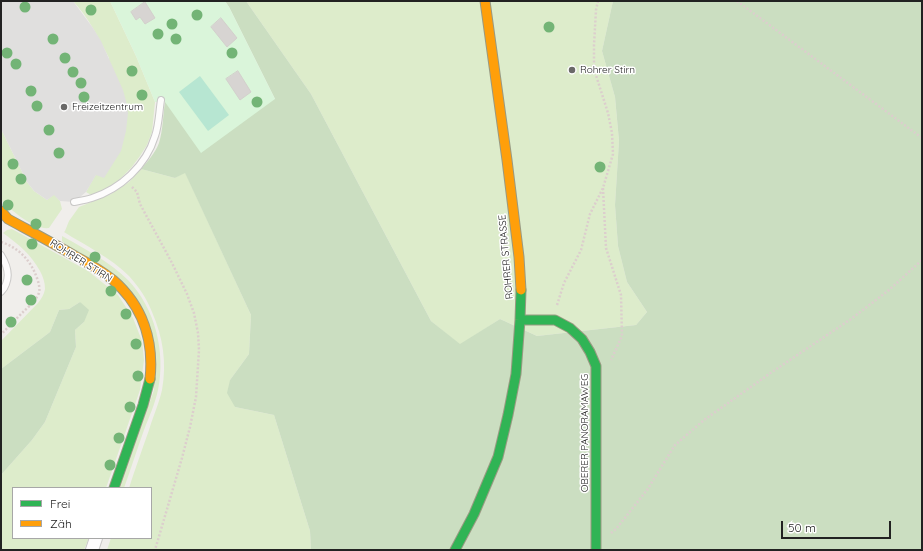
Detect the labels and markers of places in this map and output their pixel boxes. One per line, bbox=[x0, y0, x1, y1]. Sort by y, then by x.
place label: Rohrer Stirn bbox=[580, 64, 635, 76]
marker: Rohrer Stirn bbox=[567, 65, 577, 75]
place label: Freizeitzentrum bbox=[72, 101, 143, 113]
marker: Freizeitzentrum bbox=[59, 102, 69, 112]

